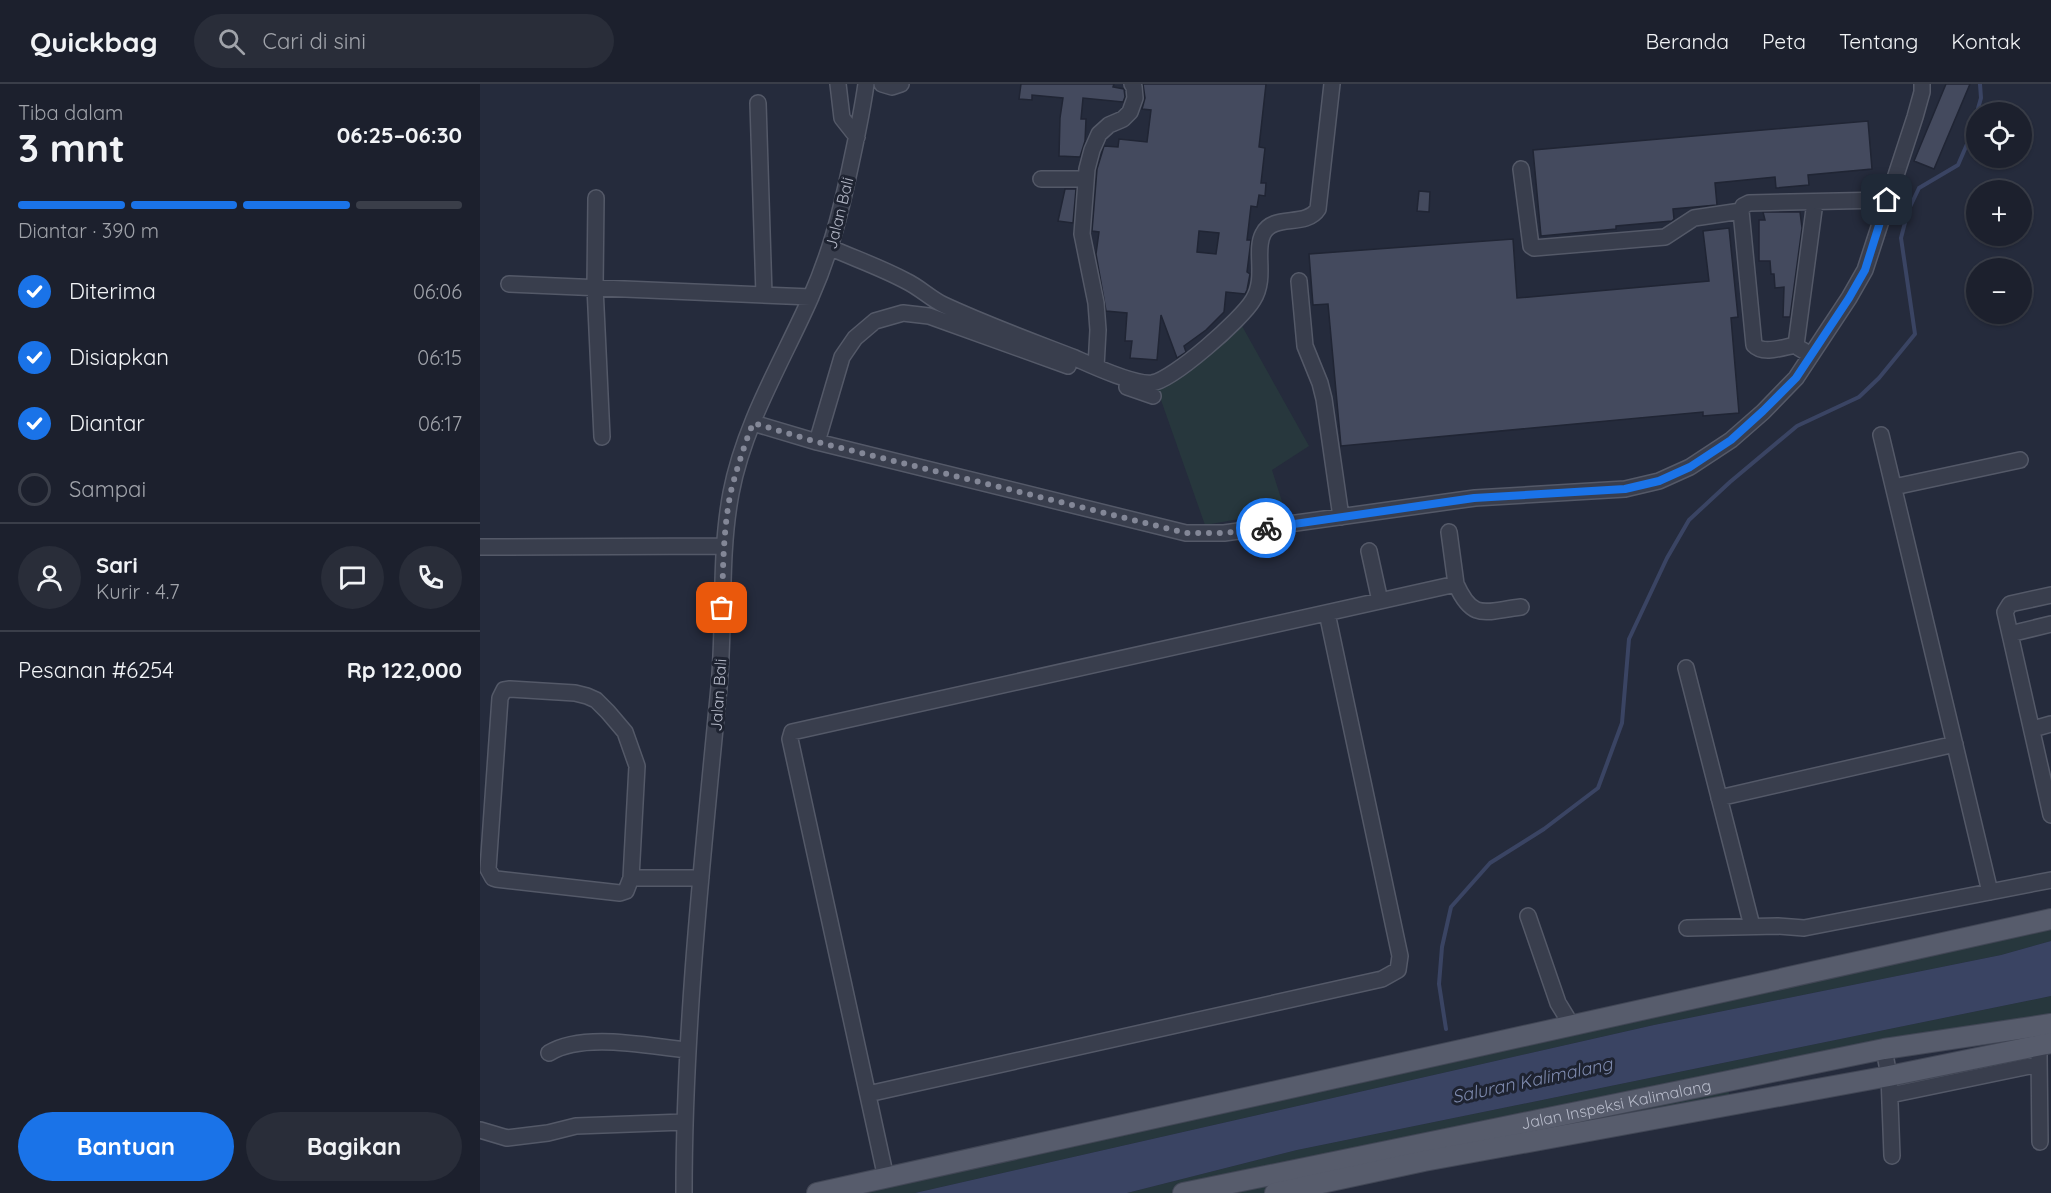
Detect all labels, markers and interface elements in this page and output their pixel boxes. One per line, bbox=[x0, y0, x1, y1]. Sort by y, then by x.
search box bbox=[194, 14, 614, 68]
text: Quickbag bbox=[30, 24, 158, 59]
icon: search bbox=[215, 25, 248, 58]
text: Cari di sini bbox=[263, 27, 366, 55]
text: Beranda bbox=[1645, 28, 1729, 54]
text: Peta bbox=[1762, 28, 1806, 54]
text: Tentang bbox=[1839, 28, 1918, 54]
text: Kontak bbox=[1951, 28, 2021, 54]
text: Tiba dalam bbox=[18, 100, 123, 125]
map controls bbox=[1966, 102, 2032, 324]
button: locate bbox=[1966, 102, 2032, 168]
text: 06:25–06:30 bbox=[337, 121, 462, 149]
text: 3 mnt bbox=[18, 123, 125, 172]
pin bbox=[1861, 174, 1912, 225]
street label: Jalan Bali bbox=[820, 175, 858, 251]
button: + bbox=[1966, 180, 2032, 246]
icon: home bbox=[1870, 183, 1903, 216]
text: Diantar · 390 m bbox=[18, 218, 159, 243]
button: − bbox=[1966, 258, 2032, 324]
icon: check bbox=[18, 275, 51, 308]
text: Diterima bbox=[69, 277, 156, 305]
text: 06:06 bbox=[413, 279, 462, 304]
icon: check bbox=[18, 341, 51, 374]
text: Disiapkan bbox=[69, 343, 169, 371]
text: 06:15 bbox=[417, 345, 462, 370]
icon: check bbox=[18, 407, 51, 440]
text: Diantar bbox=[69, 409, 145, 437]
text: 06:17 bbox=[418, 411, 462, 436]
text: Sampai bbox=[69, 475, 146, 503]
courier bbox=[1236, 498, 1296, 558]
icon: bike bbox=[1250, 512, 1283, 545]
button: person bbox=[18, 546, 81, 609]
button: chat bbox=[321, 546, 384, 609]
button: phone bbox=[399, 546, 462, 609]
text: Sari bbox=[96, 551, 138, 579]
text: Kurir · 4.7 bbox=[96, 579, 180, 604]
pin bbox=[696, 582, 747, 633]
icon: bag bbox=[705, 591, 738, 624]
text: Pesanan #6254 bbox=[18, 656, 174, 684]
text: Rp 122,000 bbox=[347, 656, 462, 684]
street label: Jalan Bali bbox=[705, 658, 731, 732]
water label: Saluran Kalimalang bbox=[1450, 1051, 1616, 1108]
street label: Jalan Inspeksi Kalimalang bbox=[1519, 1075, 1713, 1133]
button: Bantuan bbox=[18, 1112, 234, 1181]
button: Bagikan bbox=[246, 1112, 462, 1181]

